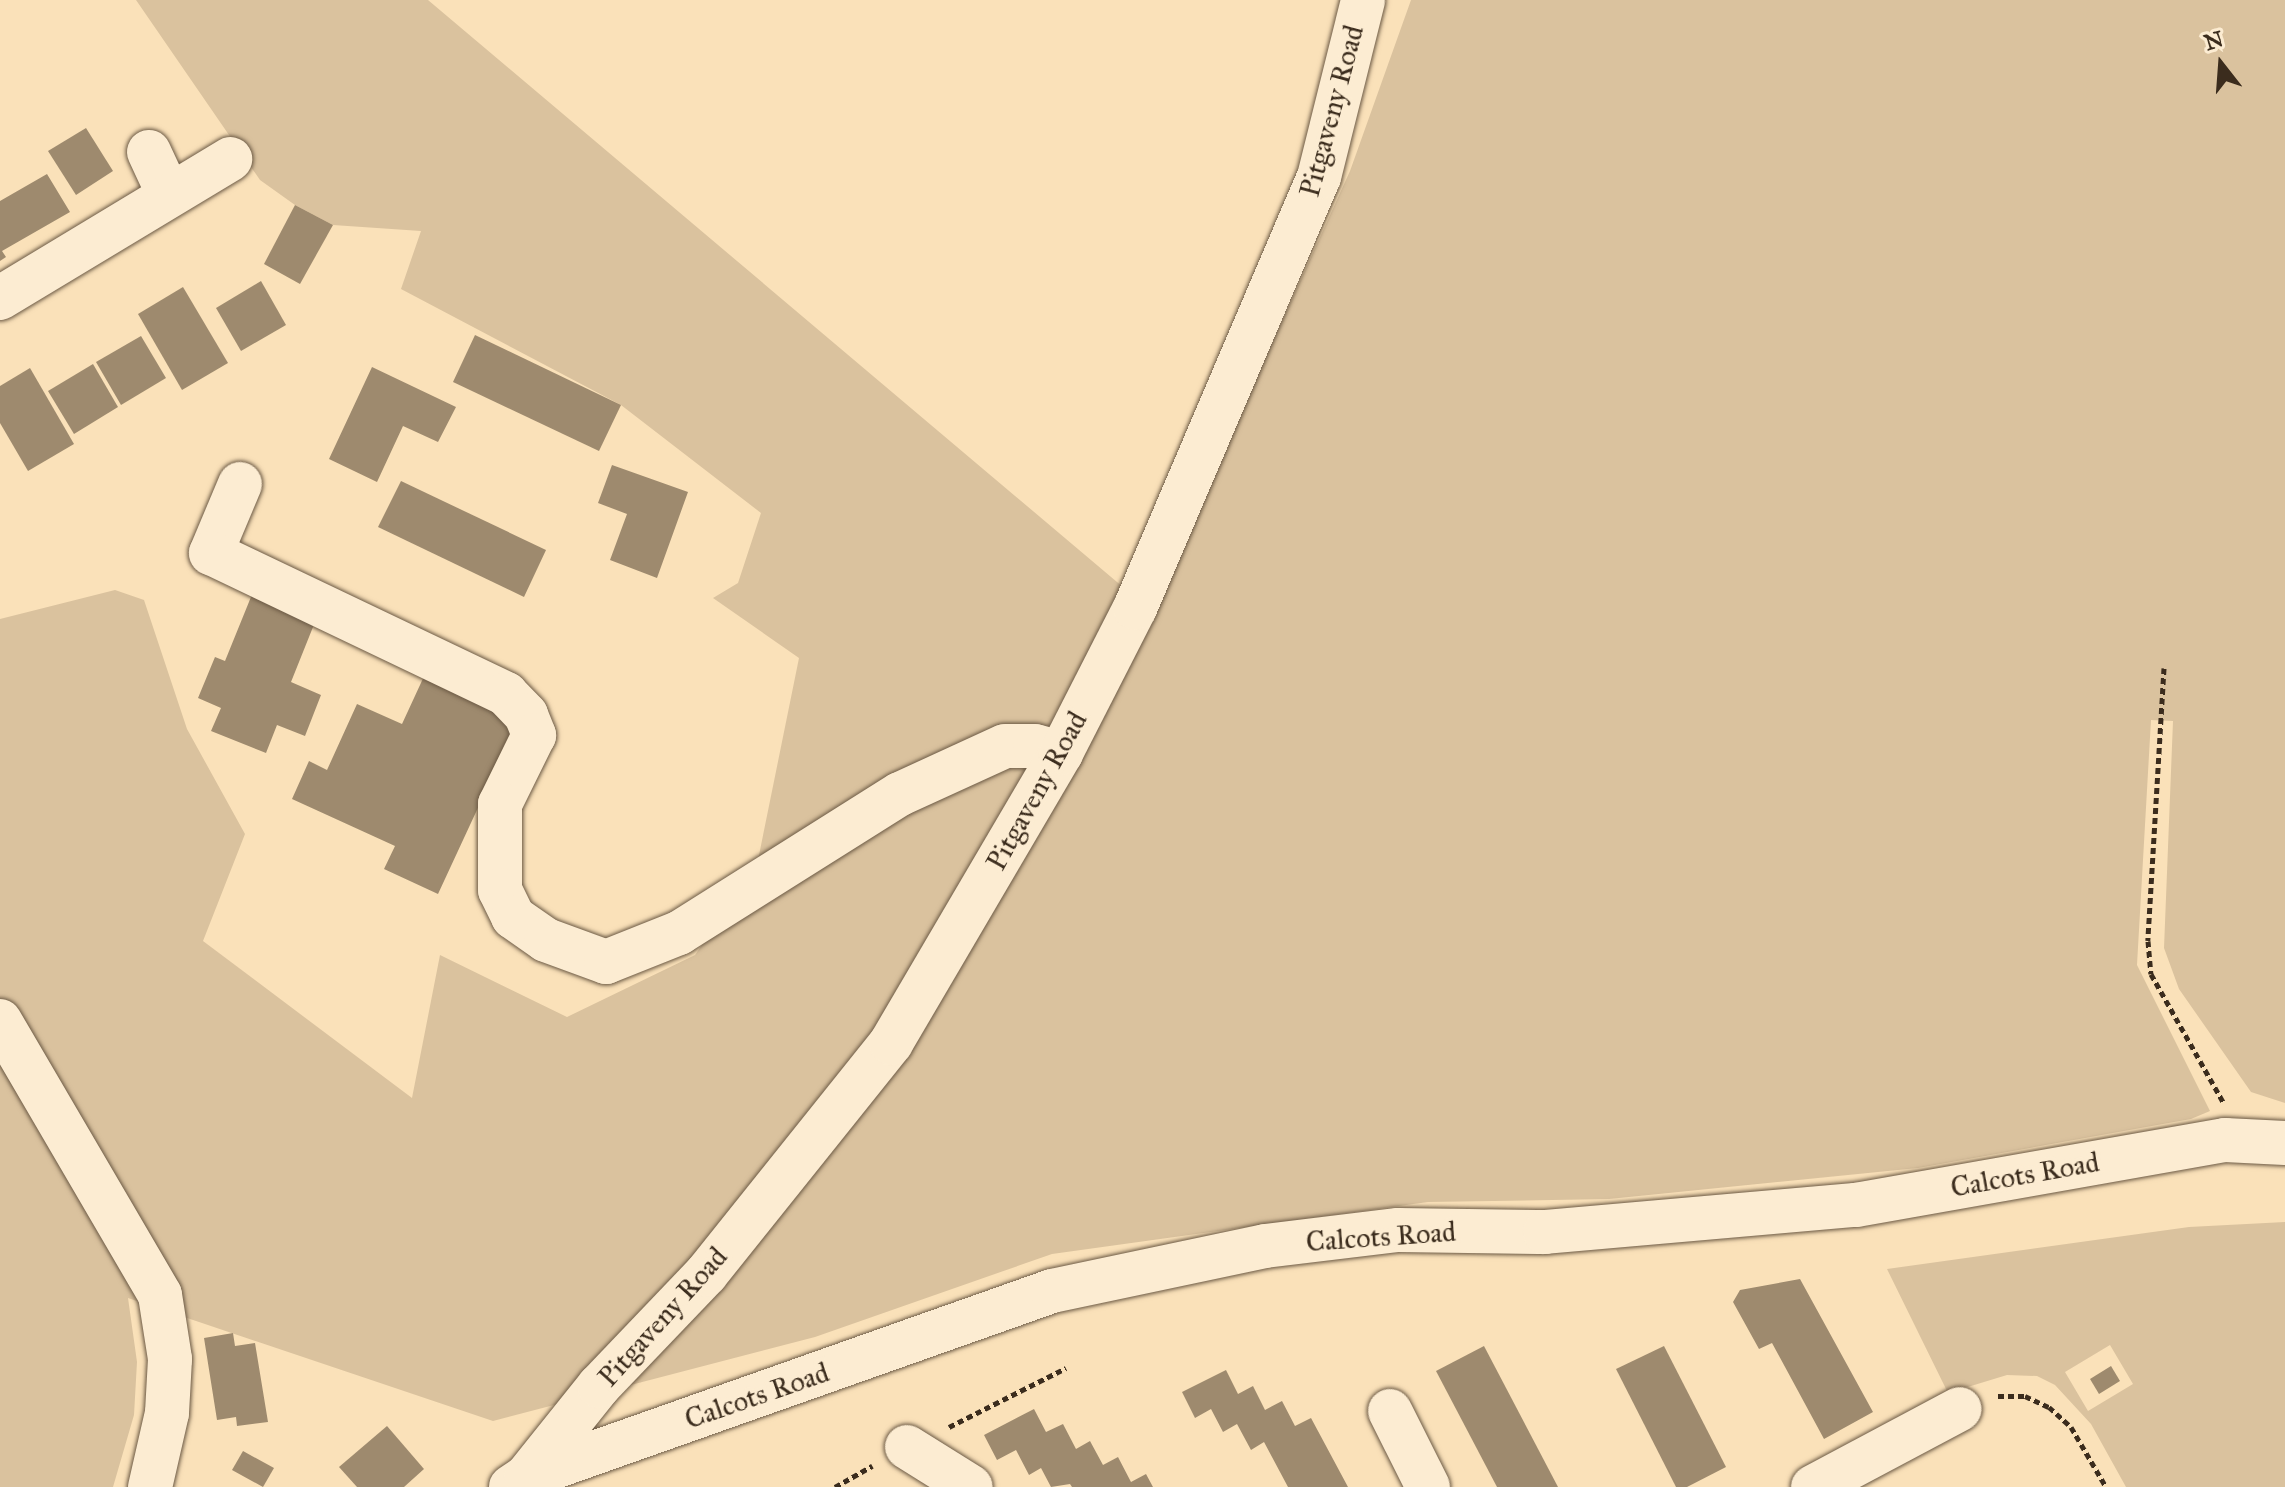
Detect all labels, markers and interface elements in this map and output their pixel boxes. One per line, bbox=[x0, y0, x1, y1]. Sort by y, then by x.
street label: Pitgaveny Road bbox=[1293, 21, 1371, 201]
north arrow bbox=[2181, 24, 2261, 104]
text: N bbox=[2201, 25, 2227, 56]
street label: Pitgaveny Road bbox=[980, 706, 1094, 876]
street label: Calcots Road bbox=[1948, 1145, 2102, 1205]
street label: Calcots Road bbox=[1305, 1215, 1457, 1259]
street label: Pitgaveny Road bbox=[592, 1240, 734, 1394]
street label: Calcots Road bbox=[680, 1356, 834, 1436]

